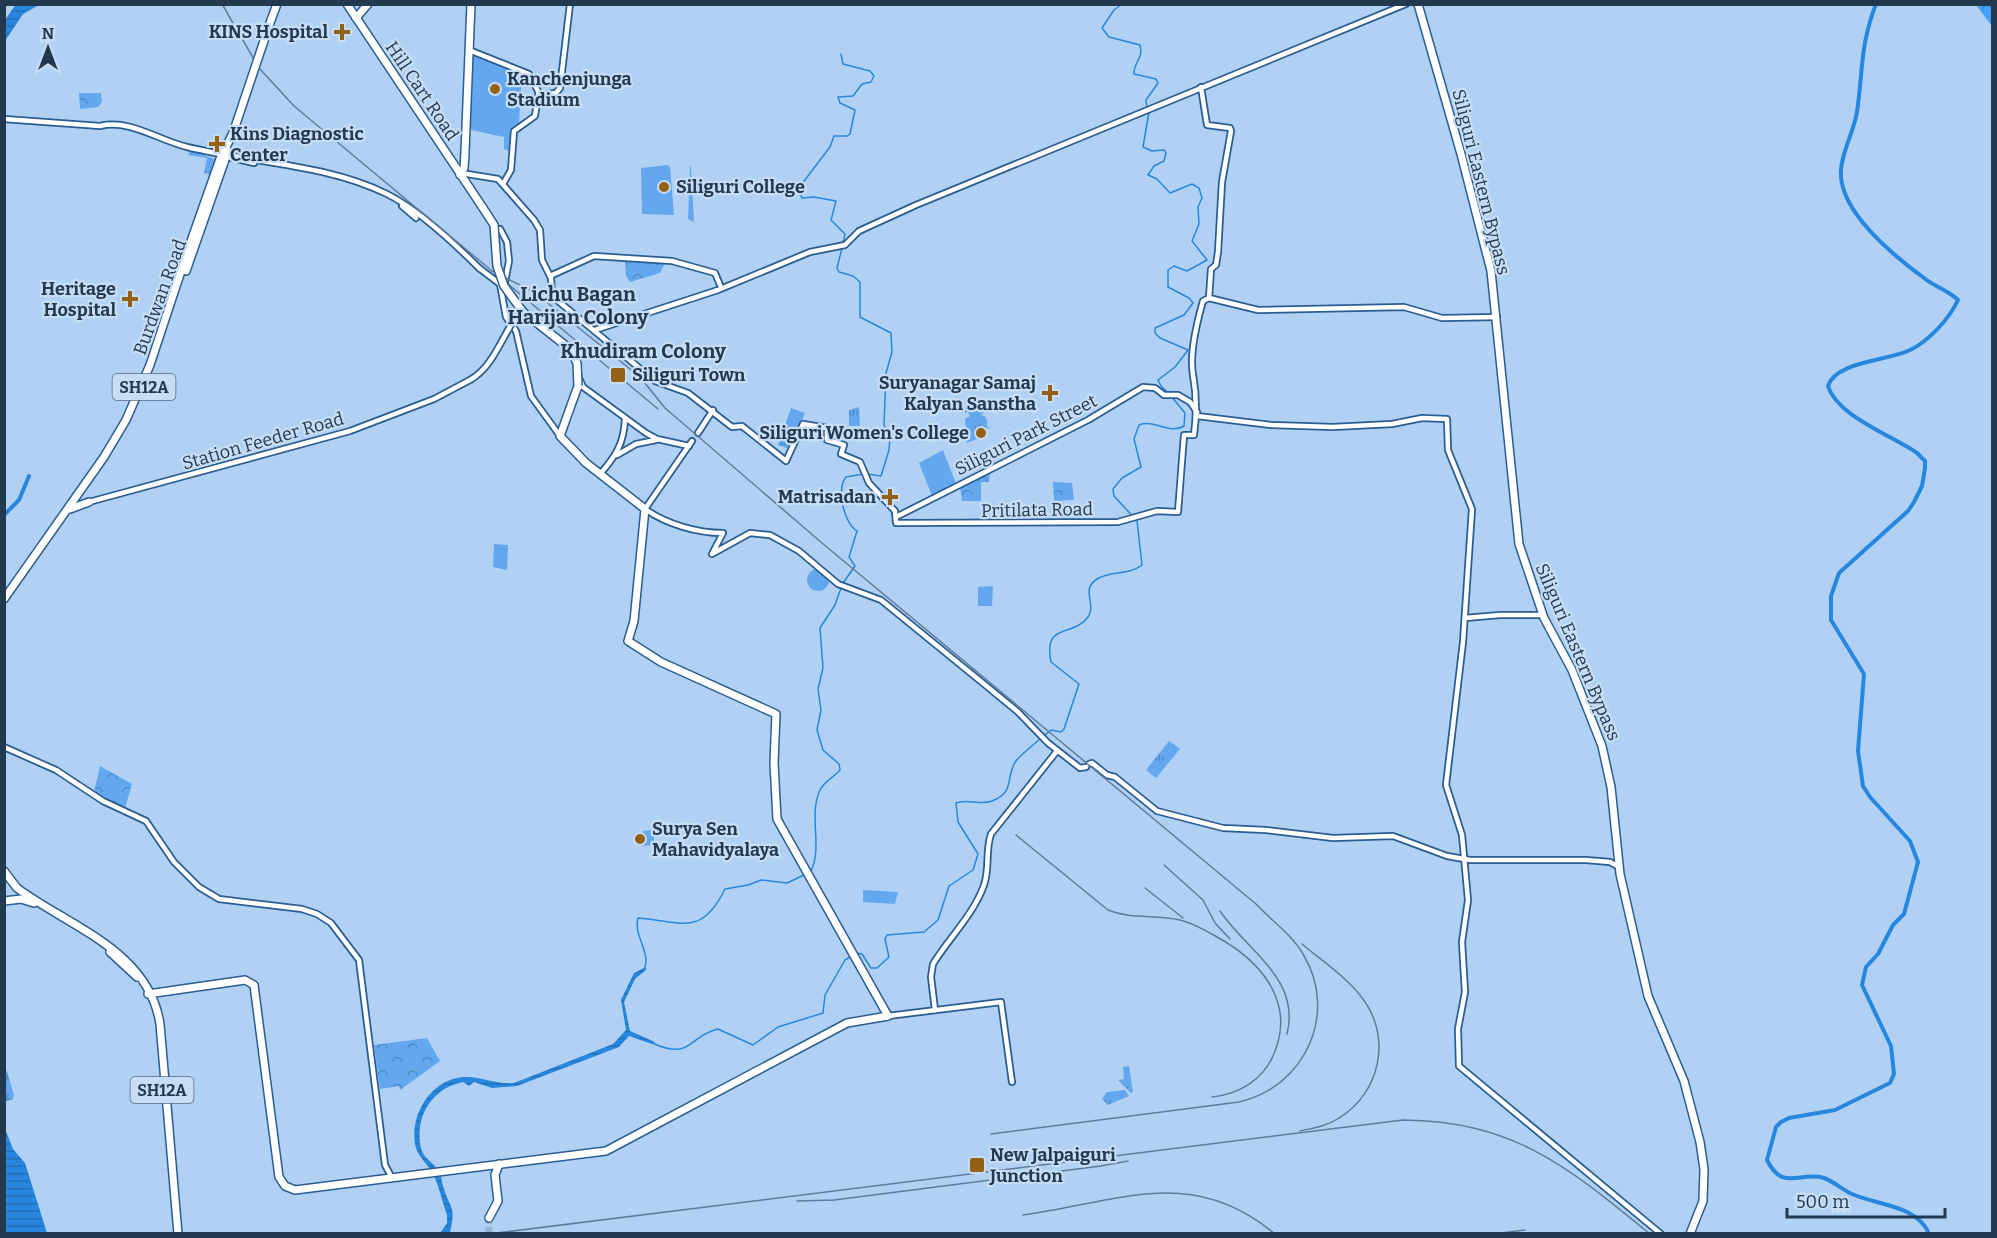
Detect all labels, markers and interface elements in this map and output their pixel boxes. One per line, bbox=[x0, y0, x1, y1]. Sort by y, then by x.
north arrow bbox=[18, 18, 78, 78]
place label: KINS Hospital bbox=[209, 21, 328, 43]
marker: KINS Hospital bbox=[333, 23, 351, 41]
text: N bbox=[42, 24, 54, 43]
street label: Hill Cart Road bbox=[381, 37, 463, 145]
place label: Kanchenjunga Stadium bbox=[507, 68, 632, 111]
marker: Kanchenjunga Stadium bbox=[488, 82, 502, 96]
street label: Siliguri Eastern Bypass bbox=[1447, 87, 1515, 277]
place label: Kins Diagnostic Center bbox=[230, 123, 364, 166]
marker: Kins Diagnostic Center bbox=[208, 135, 226, 153]
place label: Siliguri College bbox=[676, 176, 805, 198]
marker: Siliguri College bbox=[657, 180, 671, 194]
street label: Burdwan Road bbox=[129, 236, 191, 358]
place label: Heritage Hospital bbox=[41, 278, 116, 321]
district label: Lichu Bagan Harijan Colony bbox=[508, 282, 649, 329]
marker: Heritage Hospital bbox=[121, 290, 139, 308]
district label: Khudiram Colony bbox=[560, 339, 727, 363]
place label: Siliguri Town bbox=[632, 364, 746, 386]
marker: Siliguri Town bbox=[609, 366, 627, 384]
place label: Suryanagar Samaj Kalyan Sanstha bbox=[879, 372, 1036, 415]
road number: SH12A bbox=[112, 374, 176, 400]
marker: Suryanagar Samaj Kalyan Sanstha bbox=[1041, 384, 1059, 402]
street label: Siliguri Park Street bbox=[951, 389, 1101, 480]
street label: Station Feeder Road bbox=[180, 407, 347, 475]
place label: Siliguri Women's College bbox=[759, 422, 969, 444]
marker: Siliguri Women's College bbox=[974, 426, 988, 440]
place label: Matrisadan bbox=[778, 486, 876, 508]
marker: Matrisadan bbox=[881, 488, 899, 506]
street label: Pritilata Road bbox=[981, 498, 1094, 522]
street label: Siliguri Eastern Bypass bbox=[1531, 560, 1625, 744]
place label: Surya Sen Mahavidyalaya bbox=[652, 818, 779, 861]
marker: Surya Sen Mahavidyalaya bbox=[633, 832, 647, 846]
road number: SH12A bbox=[130, 1077, 194, 1103]
place label: New Jalpaiguri Junction bbox=[989, 1144, 1116, 1187]
marker: New Jalpaiguri Junction bbox=[968, 1156, 986, 1174]
scale bar bbox=[1787, 1181, 1944, 1219]
text: 500 m bbox=[1796, 1191, 1849, 1213]

